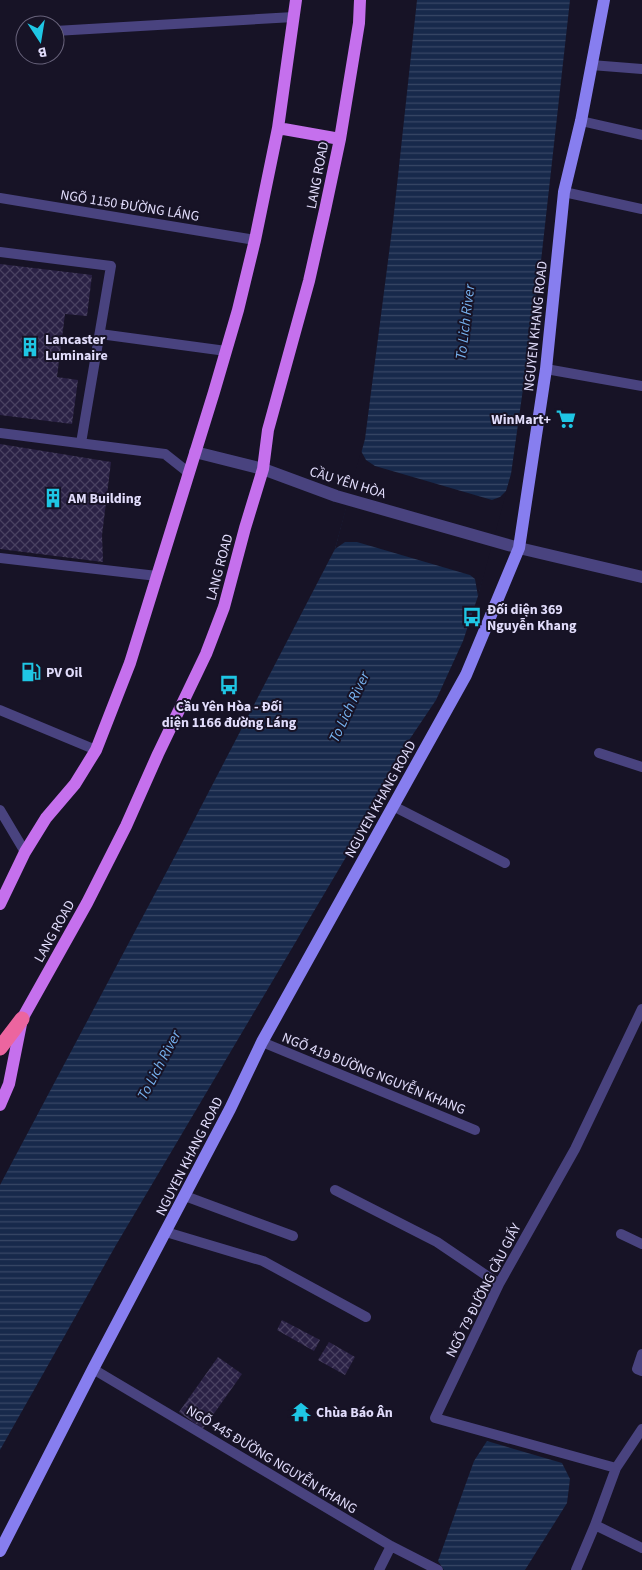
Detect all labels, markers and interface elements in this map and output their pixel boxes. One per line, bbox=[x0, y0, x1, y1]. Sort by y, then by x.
north arrow bbox=[15, 15, 65, 65]
text: B bbox=[36, 41, 49, 63]
street label: LANG ROAD bbox=[302, 140, 334, 211]
street label: NGÕ 1150 ĐƯỜNG LÁNG bbox=[59, 185, 201, 227]
street label: NGUYEN KHANG ROAD bbox=[519, 260, 553, 392]
water label: To Lich River bbox=[450, 282, 481, 361]
place label: Lancaster Luminaire bbox=[45, 330, 108, 366]
building icon: Lancaster Luminaire bbox=[19, 336, 41, 358]
supermarket icon: WinMart+ bbox=[555, 408, 577, 430]
place label: WinMart+ bbox=[491, 410, 551, 430]
street label: CẦU YÊN HÒA bbox=[307, 462, 389, 504]
building icon: AM Building bbox=[42, 487, 64, 509]
place label: AM Building bbox=[67, 489, 142, 509]
street label: LANG ROAD bbox=[201, 532, 238, 603]
place label: Đối diện 369 Nguyễn Khang bbox=[487, 600, 577, 636]
bus stop icon: Đối diện 369 Nguyễn Khang bbox=[461, 606, 483, 628]
fuel station icon: PV Oil bbox=[20, 661, 42, 683]
place label: PV Oil bbox=[46, 663, 82, 683]
water label: To Lich River bbox=[324, 668, 375, 746]
bus stop icon: Cầu Yên Hòa - Đối diện 1166 đường Láng bbox=[218, 674, 240, 696]
place label: Cầu Yên Hòa - Đối diện 1166 đường Láng bbox=[162, 697, 297, 733]
street label: NGUYEN KHANG ROAD bbox=[340, 737, 421, 862]
street label: LANG ROAD bbox=[30, 897, 80, 966]
water label: To Lich River bbox=[132, 1026, 187, 1104]
street label: NGÕ 419 ĐƯỜNG NGUYỄN KHANG bbox=[279, 1028, 468, 1120]
street label: NGUYEN KHANG ROAD bbox=[151, 1094, 229, 1219]
street label: NGÕ 79 ĐƯỜNG CẦU GIẤY bbox=[441, 1220, 527, 1361]
street label: NGÕ 445 ĐƯỜNG NGUYỄN KHANG bbox=[182, 1401, 361, 1519]
temple icon: Chùa Báo Ân bbox=[290, 1401, 312, 1423]
place label: Chùa Báo Ân bbox=[316, 1403, 393, 1423]

